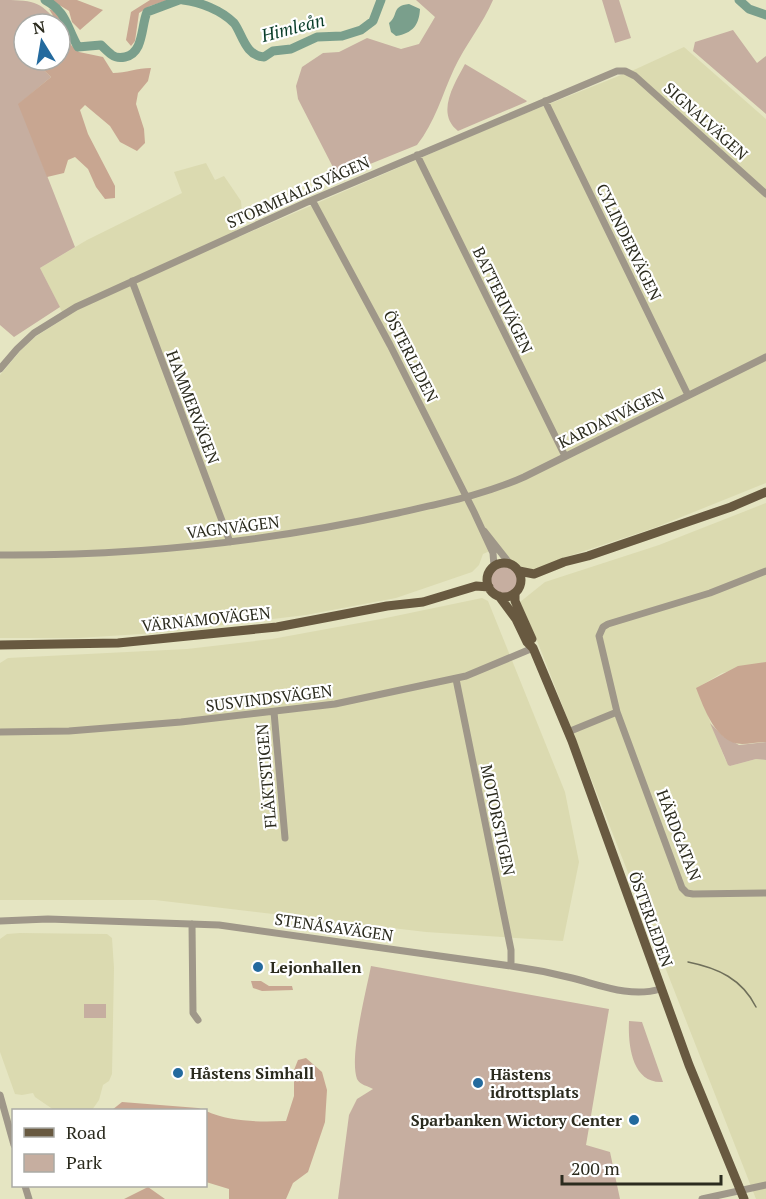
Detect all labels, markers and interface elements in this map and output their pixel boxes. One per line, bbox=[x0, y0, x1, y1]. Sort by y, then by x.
water label: Himleån bbox=[257, 7, 327, 47]
north arrow bbox=[12, 12, 72, 72]
text: N bbox=[31, 15, 47, 39]
street label: SIGNALVÄGEN bbox=[659, 77, 753, 165]
street label: STORMHALLSVÄGEN bbox=[223, 150, 373, 233]
street label: CYLINDERVÄGEN bbox=[591, 180, 667, 304]
street label: BATTERIVÄGEN bbox=[468, 243, 538, 357]
street label: ÖSTERLEDEN bbox=[378, 306, 444, 406]
street label: HAMMERVÄGEN bbox=[161, 347, 225, 467]
street label: KARDANVÄGEN bbox=[554, 383, 668, 453]
street label: VAGNVÄGEN bbox=[185, 510, 281, 544]
street label: VÄRNAMOVÄGEN bbox=[140, 601, 272, 637]
street label: SUSVINDSVÄGEN bbox=[204, 679, 334, 717]
street label: FLÄKTSTIGEN bbox=[250, 723, 282, 829]
street label: MOTORSTIGEN bbox=[475, 762, 521, 878]
street label: HÄRDGATAN bbox=[652, 786, 707, 884]
street label: ÖSTERLEDEN bbox=[624, 868, 679, 970]
street label: STENÅSAVÄGEN bbox=[273, 908, 395, 946]
place label: Lejonhallen bbox=[270, 956, 362, 978]
marker: Lejonhallen bbox=[251, 960, 265, 974]
place label: Håstens Simhall bbox=[190, 1062, 314, 1084]
place label: Hästens idrottsplats bbox=[490, 1063, 579, 1103]
marker: Håstens Simhall bbox=[171, 1066, 185, 1080]
marker: Hästens idrottsplats bbox=[471, 1076, 485, 1090]
legend bbox=[12, 1109, 207, 1187]
place label: Sparbanken Wictory Center bbox=[411, 1109, 622, 1131]
marker: Sparbanken Wictory Center bbox=[627, 1113, 641, 1127]
text: Road bbox=[66, 1120, 106, 1144]
scale bar bbox=[562, 1148, 721, 1186]
text: Park bbox=[66, 1150, 103, 1174]
text: 200 m bbox=[571, 1156, 620, 1180]

